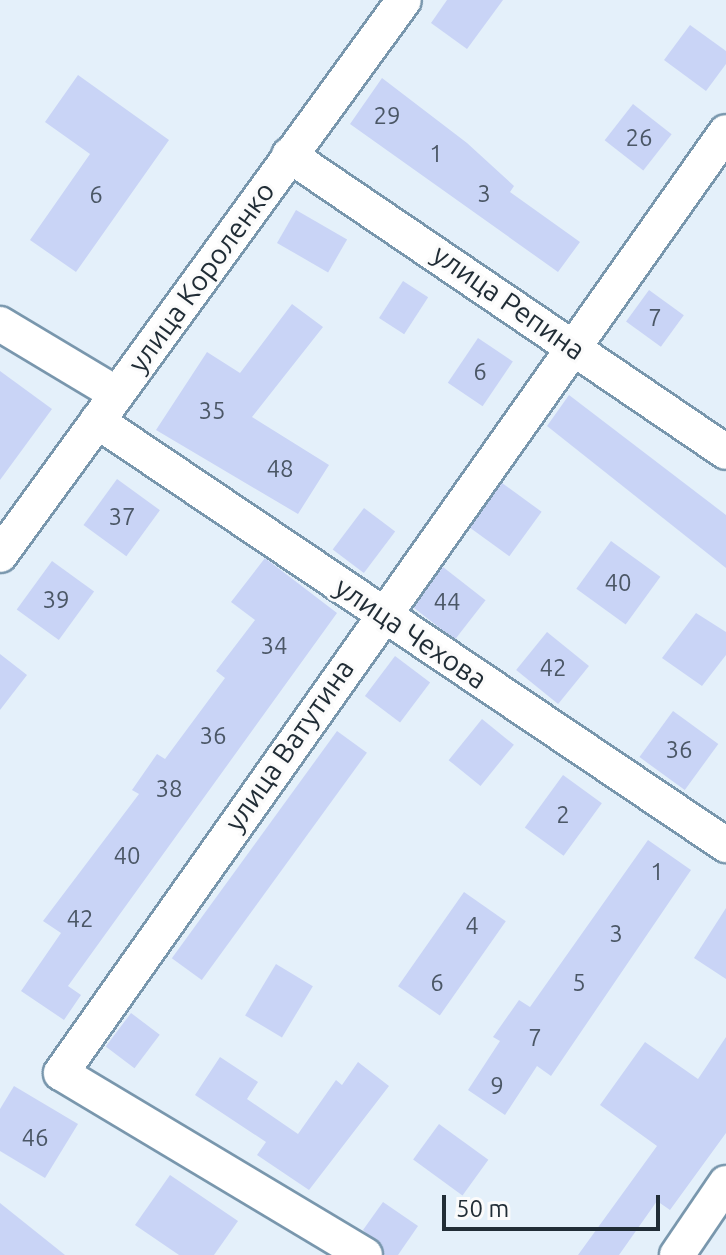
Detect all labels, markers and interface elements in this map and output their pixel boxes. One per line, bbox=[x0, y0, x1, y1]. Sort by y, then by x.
house number: 29 bbox=[373, 102, 401, 130]
house number: 26 bbox=[625, 124, 653, 152]
house number: 1 bbox=[429, 140, 443, 168]
street label: улица Короленко bbox=[121, 175, 281, 379]
house number: 3 bbox=[477, 180, 491, 208]
house number: 6 bbox=[89, 181, 103, 209]
street label: улица Репина bbox=[426, 237, 592, 367]
house number: 7 bbox=[648, 304, 662, 332]
house number: 6 bbox=[473, 358, 487, 386]
house number: 35 bbox=[198, 397, 226, 425]
house number: 48 bbox=[266, 455, 294, 483]
house number: 37 bbox=[108, 503, 136, 531]
house number: 40 bbox=[604, 569, 632, 597]
street label: улица Чехова bbox=[329, 570, 493, 696]
house number: 39 bbox=[42, 586, 70, 614]
house number: 44 bbox=[433, 588, 461, 616]
house number: 34 bbox=[260, 632, 288, 660]
street label: улица Ватутина bbox=[217, 653, 361, 837]
house number: 42 bbox=[539, 654, 567, 682]
house number: 36 bbox=[199, 722, 227, 750]
house number: 36 bbox=[665, 736, 693, 764]
house number: 38 bbox=[155, 775, 183, 803]
house number: 2 bbox=[556, 801, 570, 829]
house number: 40 bbox=[113, 842, 141, 870]
house number: 1 bbox=[650, 858, 664, 886]
house number: 42 bbox=[66, 905, 94, 933]
house number: 4 bbox=[465, 912, 479, 940]
house number: 3 bbox=[609, 920, 623, 948]
house number: 6 bbox=[430, 969, 444, 997]
house number: 5 bbox=[572, 969, 586, 997]
house number: 7 bbox=[528, 1024, 542, 1052]
house number: 9 bbox=[490, 1072, 504, 1100]
house number: 46 bbox=[21, 1124, 49, 1152]
scale bar bbox=[446, 1179, 664, 1229]
text: 50 m bbox=[456, 1195, 509, 1222]

